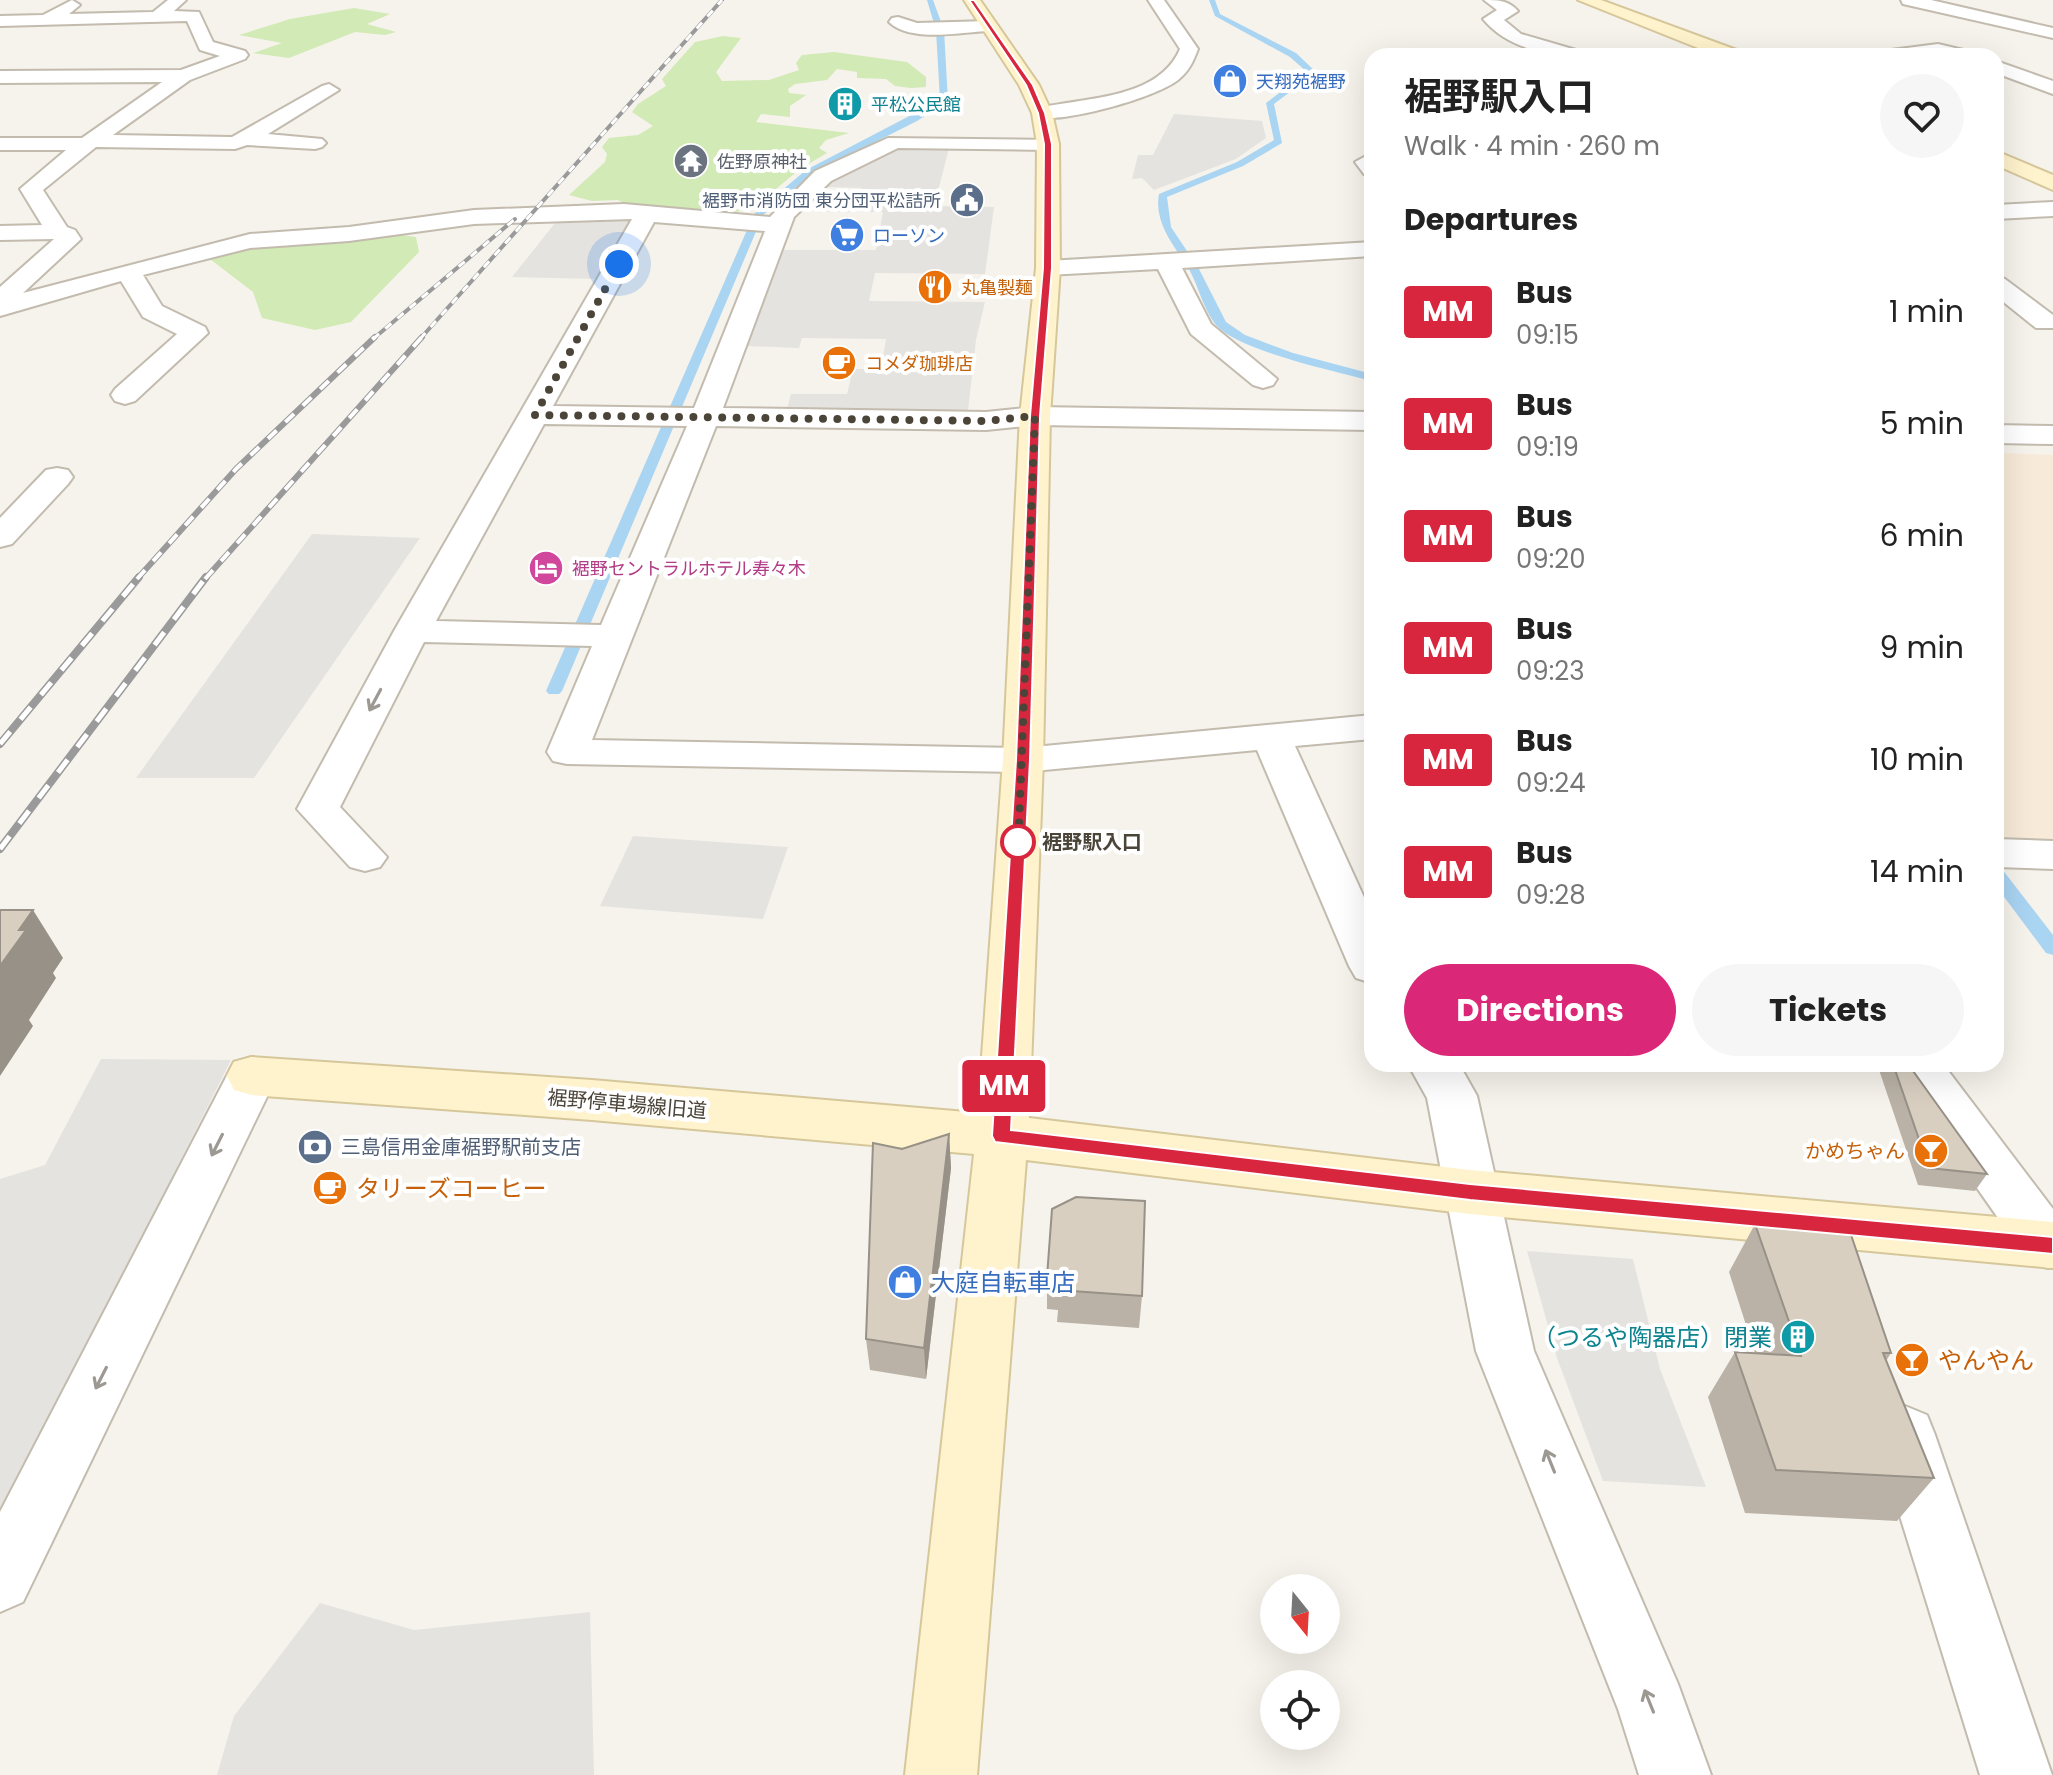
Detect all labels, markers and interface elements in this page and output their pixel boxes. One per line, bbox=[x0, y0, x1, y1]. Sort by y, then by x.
shop icon: 天翔苑裾野 bbox=[1211, 62, 1249, 100]
place label: 天翔苑裾野 bbox=[1256, 69, 1346, 94]
text: 裾野駅入口 bbox=[1404, 70, 1594, 123]
button: heart bbox=[1880, 74, 1964, 158]
building icon: 平松公民館 bbox=[826, 85, 864, 123]
place label: 平松公民館 bbox=[871, 92, 961, 117]
text: Walk · 4 min · 260 m bbox=[1404, 128, 1660, 164]
temple icon: 佐野原神社 bbox=[672, 142, 710, 180]
place label: 佐野原神社 bbox=[717, 149, 807, 174]
public building icon: 裾野市消防団 東分団平松詰所 bbox=[948, 181, 986, 219]
place label: 裾野市消防団 東分団平松詰所 bbox=[702, 188, 941, 213]
text: Departures bbox=[1404, 198, 1578, 241]
supermarket icon: ローソン bbox=[828, 216, 866, 254]
place label: ローソン bbox=[873, 223, 945, 248]
your location bbox=[599, 244, 639, 284]
restaurant icon: 丸亀製麺 bbox=[916, 268, 954, 306]
text: Bus bbox=[1516, 271, 1573, 314]
place label: 丸亀製麺 bbox=[961, 275, 1033, 300]
text: 1 min bbox=[1889, 290, 1964, 333]
text: MM bbox=[1422, 292, 1474, 331]
text: 09:15 bbox=[1516, 317, 1579, 353]
cafe icon: コメダ珈琲店 bbox=[820, 344, 858, 382]
place label: コメダ珈琲店 bbox=[865, 351, 973, 376]
text: Bus bbox=[1516, 383, 1573, 426]
text: 5 min bbox=[1880, 402, 1964, 445]
text: MM bbox=[1422, 404, 1474, 443]
text: 09:19 bbox=[1516, 429, 1579, 465]
text: Bus bbox=[1516, 495, 1573, 538]
text: 6 min bbox=[1879, 514, 1964, 557]
text: MM bbox=[1422, 516, 1474, 555]
text: 09:20 bbox=[1516, 541, 1586, 577]
hotel icon: 裾野セントラルホテル寿々木 bbox=[527, 549, 565, 587]
place label: 裾野セントラルホテル寿々木 bbox=[572, 556, 806, 581]
text: Bus bbox=[1516, 607, 1573, 650]
text: 9 min bbox=[1880, 626, 1964, 669]
text: MM bbox=[1422, 628, 1474, 667]
text: 09:23 bbox=[1516, 653, 1585, 689]
one-way arrow bbox=[367, 688, 383, 712]
text: Bus bbox=[1516, 719, 1573, 762]
text: 10 min bbox=[1870, 738, 1964, 781]
text: MM bbox=[1422, 740, 1474, 779]
text: 09:24 bbox=[1516, 765, 1586, 801]
marker: 裾野駅入口 bbox=[1001, 825, 1035, 859]
place label: 裾野駅入口 bbox=[1042, 828, 1142, 856]
text: Bus bbox=[1516, 831, 1573, 874]
text: 14 min bbox=[1870, 850, 1964, 893]
text: MM bbox=[1422, 852, 1474, 891]
text: 09:28 bbox=[1516, 877, 1586, 913]
button: Directions bbox=[1404, 964, 1676, 1056]
button: Tickets bbox=[1692, 964, 1964, 1056]
line badge: MM bbox=[968, 1060, 1040, 1112]
text: MM bbox=[978, 1066, 1030, 1105]
street label: 裾野停車場線旧道 bbox=[546, 1083, 708, 1125]
bank icon: 三島信用金庫裾野駅前支店 bbox=[296, 1128, 334, 1166]
bar icon: かめちゃん bbox=[1912, 1132, 1950, 1170]
one-way arrow bbox=[209, 1133, 225, 1157]
place label: 三島信用金庫裾野駅前支店 bbox=[341, 1133, 581, 1161]
place label: かめちゃん bbox=[1805, 1137, 1905, 1165]
cafe icon: タリーズコーヒー bbox=[311, 1169, 349, 1207]
place label: タリーズコーヒー bbox=[356, 1172, 547, 1205]
shop icon: 大庭自転車店 bbox=[886, 1263, 924, 1301]
place label: 大庭自転車店 bbox=[931, 1266, 1075, 1299]
building icon: （つるや陶器店）閉業 bbox=[1779, 1318, 1817, 1356]
place label: （つるや陶器店）閉業 bbox=[1532, 1321, 1772, 1354]
bar icon: やんやん bbox=[1893, 1341, 1931, 1379]
place label: やんやん bbox=[1938, 1344, 2034, 1377]
one-way arrow bbox=[93, 1365, 108, 1389]
one-way arrow bbox=[1542, 1449, 1557, 1474]
north arrow bbox=[1260, 1574, 1340, 1654]
map controls bbox=[1260, 1574, 1340, 1750]
button: locate bbox=[1260, 1670, 1340, 1750]
one-way arrow bbox=[1641, 1689, 1656, 1714]

